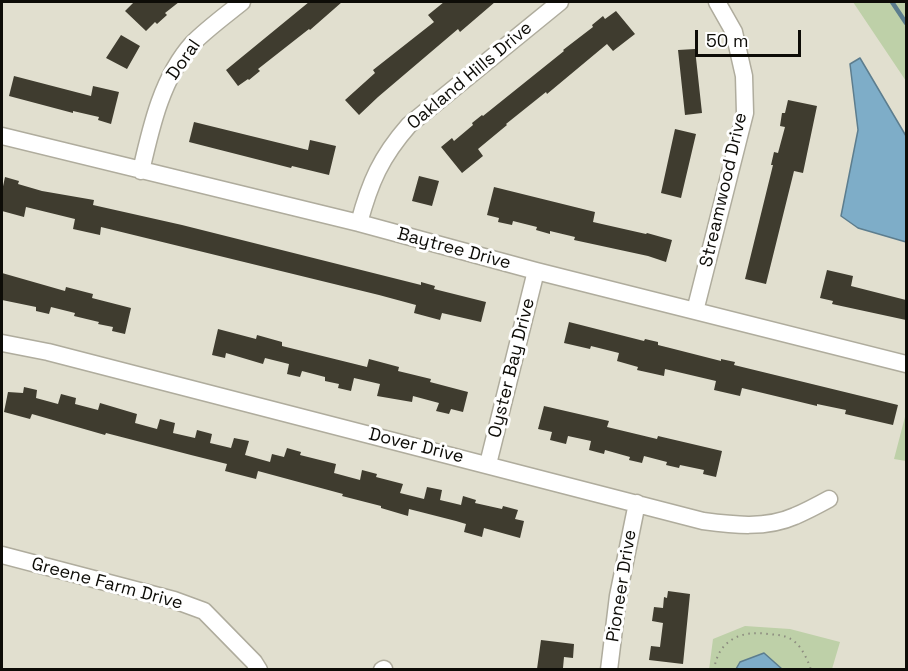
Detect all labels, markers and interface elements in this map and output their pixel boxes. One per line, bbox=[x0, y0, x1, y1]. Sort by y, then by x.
street label: Oakland Hills Drive bbox=[403, 17, 537, 135]
scale bar bbox=[698, 18, 804, 56]
text: 50 m bbox=[706, 29, 748, 52]
street label: Doral bbox=[162, 36, 206, 84]
street label: Streamwood Drive bbox=[696, 111, 752, 269]
street label: Baytree Drive bbox=[395, 223, 513, 275]
street label: Oyster Bay Drive bbox=[484, 296, 540, 440]
street label: Dover Drive bbox=[366, 424, 466, 468]
street label: Pioneer Drive bbox=[602, 528, 642, 644]
street label: Greene Farm Drive bbox=[29, 553, 185, 615]

